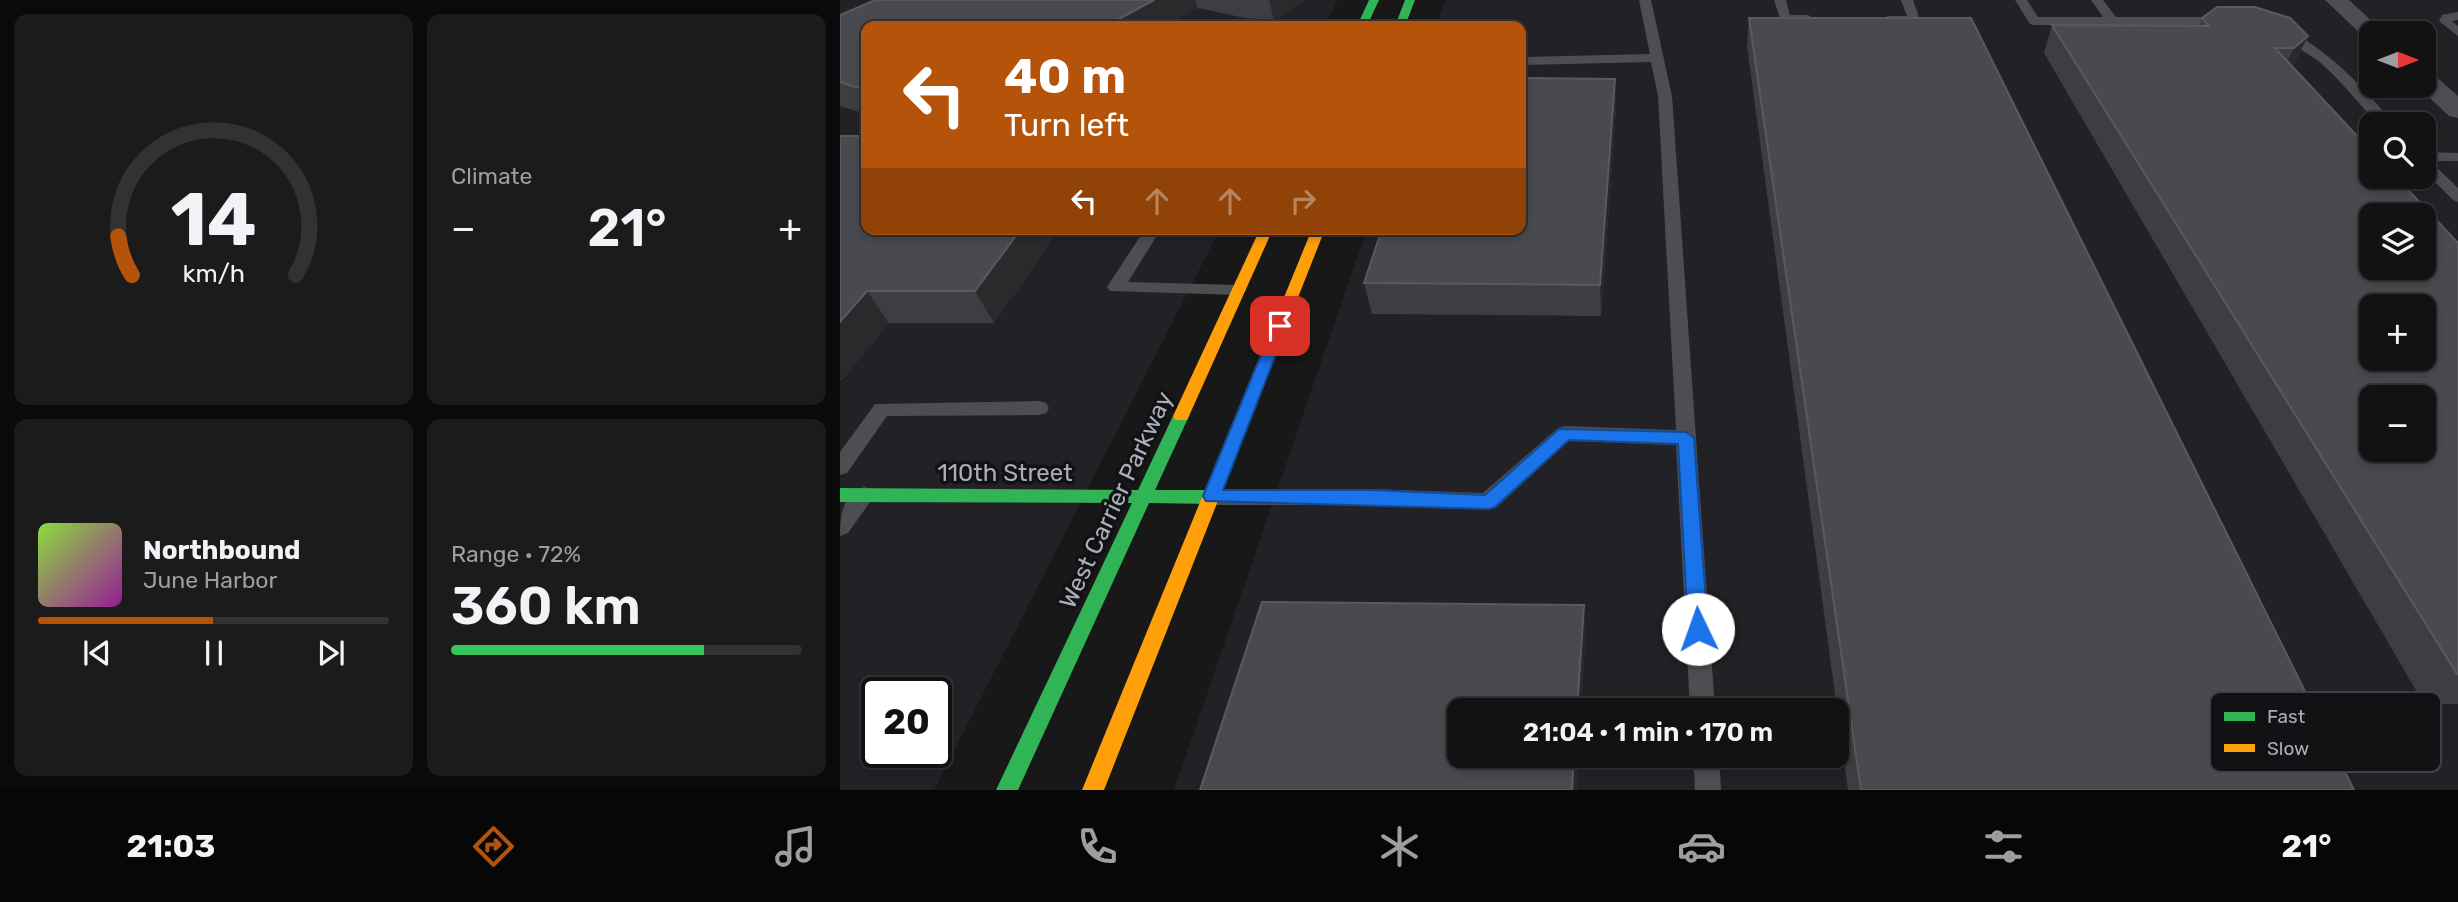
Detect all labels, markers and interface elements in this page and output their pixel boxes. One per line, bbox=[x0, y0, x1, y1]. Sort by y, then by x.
north arrow bbox=[2359, 21, 2436, 98]
map controls bbox=[2359, 21, 2436, 462]
text: 40 m bbox=[1004, 47, 1126, 105]
icon: left bbox=[889, 49, 980, 140]
text: Turn left bbox=[1004, 106, 1129, 144]
button: search bbox=[2359, 112, 2436, 189]
text: Climate bbox=[451, 162, 532, 190]
text: 14 bbox=[171, 178, 256, 264]
icon: left bbox=[1065, 182, 1103, 220]
icon: ahead bbox=[1138, 182, 1176, 220]
icon: ahead bbox=[1211, 182, 1249, 220]
icon: right bbox=[1284, 182, 1322, 220]
text: 21° bbox=[588, 197, 666, 259]
button: layers bbox=[2359, 203, 2436, 280]
text: − bbox=[451, 205, 476, 251]
text: + bbox=[778, 205, 802, 251]
text: km/h bbox=[182, 259, 245, 288]
button: + bbox=[2359, 294, 2436, 371]
pin bbox=[1250, 296, 1310, 356]
icon: arrive bbox=[1261, 307, 1299, 345]
button: − bbox=[2359, 385, 2436, 462]
street label: West Carrier Parkway bbox=[1053, 387, 1179, 613]
street label: 110th Street bbox=[937, 459, 1073, 487]
text: Northbound bbox=[143, 535, 301, 566]
text: Range · 72% bbox=[451, 540, 581, 568]
text: June Harbor bbox=[143, 566, 277, 594]
text: 360 km bbox=[451, 575, 641, 637]
position arrow bbox=[1661, 592, 1735, 666]
icon: previous bbox=[78, 634, 116, 672]
icon: pause bbox=[195, 634, 233, 672]
icon: next bbox=[312, 634, 350, 672]
speed limit sign: 20 bbox=[861, 677, 952, 768]
legend bbox=[2210, 692, 2441, 772]
text: Fast bbox=[2267, 705, 2306, 728]
text: 21:04 · 1 min · 170 m bbox=[1523, 717, 1773, 748]
text: Slow bbox=[2267, 737, 2309, 760]
icon: directions bbox=[469, 822, 518, 871]
icon: music bbox=[771, 822, 820, 871]
icon: phone bbox=[1073, 822, 1122, 871]
icon: climate bbox=[1375, 822, 1424, 871]
icon: car bbox=[1677, 822, 1726, 871]
icon: filters bbox=[1979, 822, 2028, 871]
text: 21:03 bbox=[127, 827, 215, 865]
text: 21° bbox=[2281, 827, 2331, 865]

